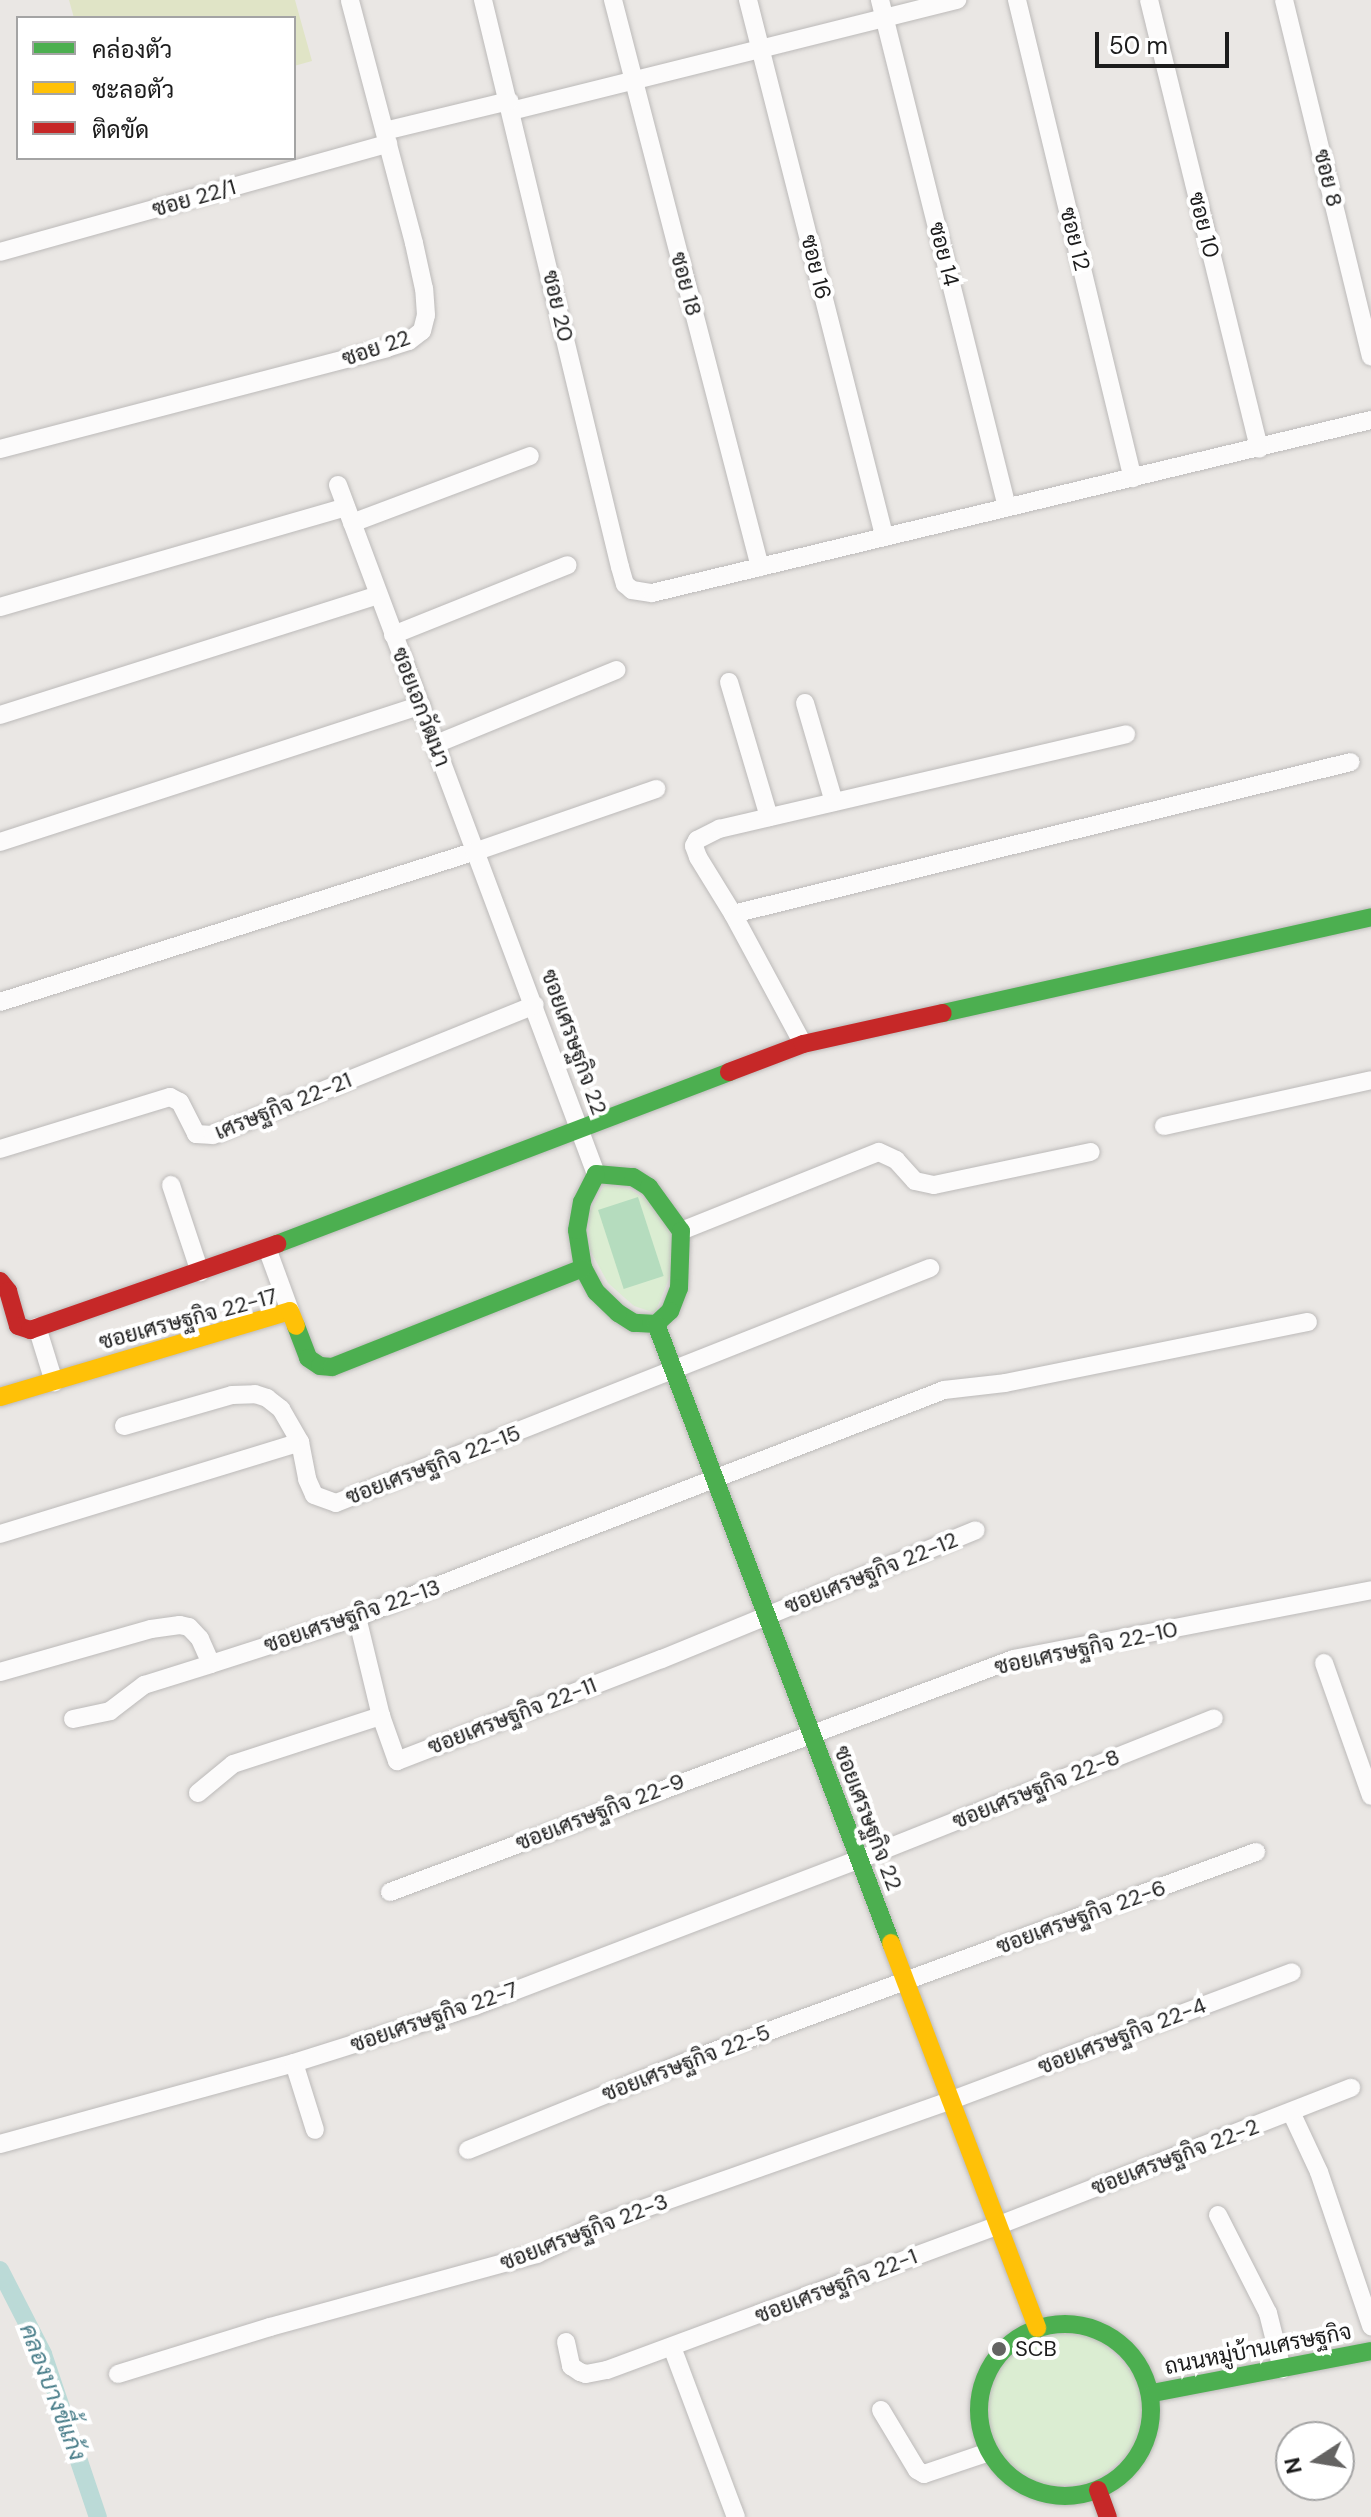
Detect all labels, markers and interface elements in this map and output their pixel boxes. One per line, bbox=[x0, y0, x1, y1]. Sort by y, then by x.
legend bbox=[16, 16, 296, 160]
scale bar bbox=[1099, 16, 1233, 66]
text: 50 m bbox=[1109, 30, 1168, 61]
text: คล่องตัว bbox=[92, 34, 172, 65]
text: ชะลอตัว bbox=[92, 74, 174, 105]
text: ติดขัด bbox=[92, 114, 149, 145]
street label: ซอย 8 bbox=[1308, 147, 1348, 209]
street label: ซอย 22/1 bbox=[149, 173, 239, 223]
street label: ซอย 10 bbox=[1183, 189, 1225, 261]
street label: ซอย 12 bbox=[1054, 205, 1096, 273]
street label: ซอย 14 bbox=[923, 219, 965, 289]
street label: ซอย 16 bbox=[795, 232, 837, 302]
street label: ซอย 18 bbox=[665, 249, 707, 319]
street label: ซอย 20 bbox=[537, 268, 579, 344]
street label: ซอย 22 bbox=[338, 324, 414, 372]
street label: ซอยเอกวัฒนา bbox=[386, 644, 456, 770]
street label: ซอยเศรษฐกิจ 22 bbox=[535, 966, 613, 1118]
street label: เศรษฐกิจ 22-21 bbox=[211, 1067, 355, 1145]
street label: ซอยเศรษฐกิจ 22-17 bbox=[96, 1283, 280, 1355]
street label: ซอยเศรษฐกิจ 22-15 bbox=[342, 1420, 524, 1510]
street label: ซอยเศรษฐกิจ 22-12 bbox=[781, 1526, 961, 1620]
street label: ซอยเศรษฐกิจ 22-13 bbox=[261, 1574, 443, 1658]
street label: ซอยเศรษฐกิจ 22-10 bbox=[992, 1616, 1180, 1680]
street label: ซอยเศรษฐกิจ 22-11 bbox=[424, 1672, 600, 1760]
street label: ซอยเศรษฐกิจ 22 bbox=[828, 1742, 908, 1894]
street label: ซอยเศรษฐกิจ 22-8 bbox=[949, 1743, 1123, 1835]
street label: ซอยเศรษฐกิจ 22-9 bbox=[512, 1768, 688, 1856]
street label: ซอยเศรษฐกิจ 22-6 bbox=[993, 1874, 1169, 1960]
street label: ซอยเศรษฐกิจ 22-7 bbox=[347, 1976, 521, 2058]
street label: ซอยเศรษฐกิจ 22-4 bbox=[1034, 1992, 1210, 2080]
street label: ซอยเศรษฐกิจ 22-5 bbox=[598, 2019, 774, 2107]
street label: ซอยเศรษฐกิจ 22-2 bbox=[1088, 2113, 1262, 2201]
street label: ซอยเศรษฐกิจ 22-3 bbox=[496, 2188, 672, 2276]
street label: ซอยเศรษฐกิจ 22-1 bbox=[751, 2243, 921, 2329]
street label: ถนนหมู่บ้านเศรษฐกิจ bbox=[1162, 2318, 1354, 2380]
water label: คลองบางขี้แก้ง bbox=[14, 2319, 92, 2465]
place label: SCB bbox=[1015, 2336, 1057, 2362]
marker: SCB bbox=[990, 2340, 1008, 2358]
north arrow bbox=[1275, 2421, 1355, 2501]
text: N bbox=[1277, 2455, 1309, 2477]

